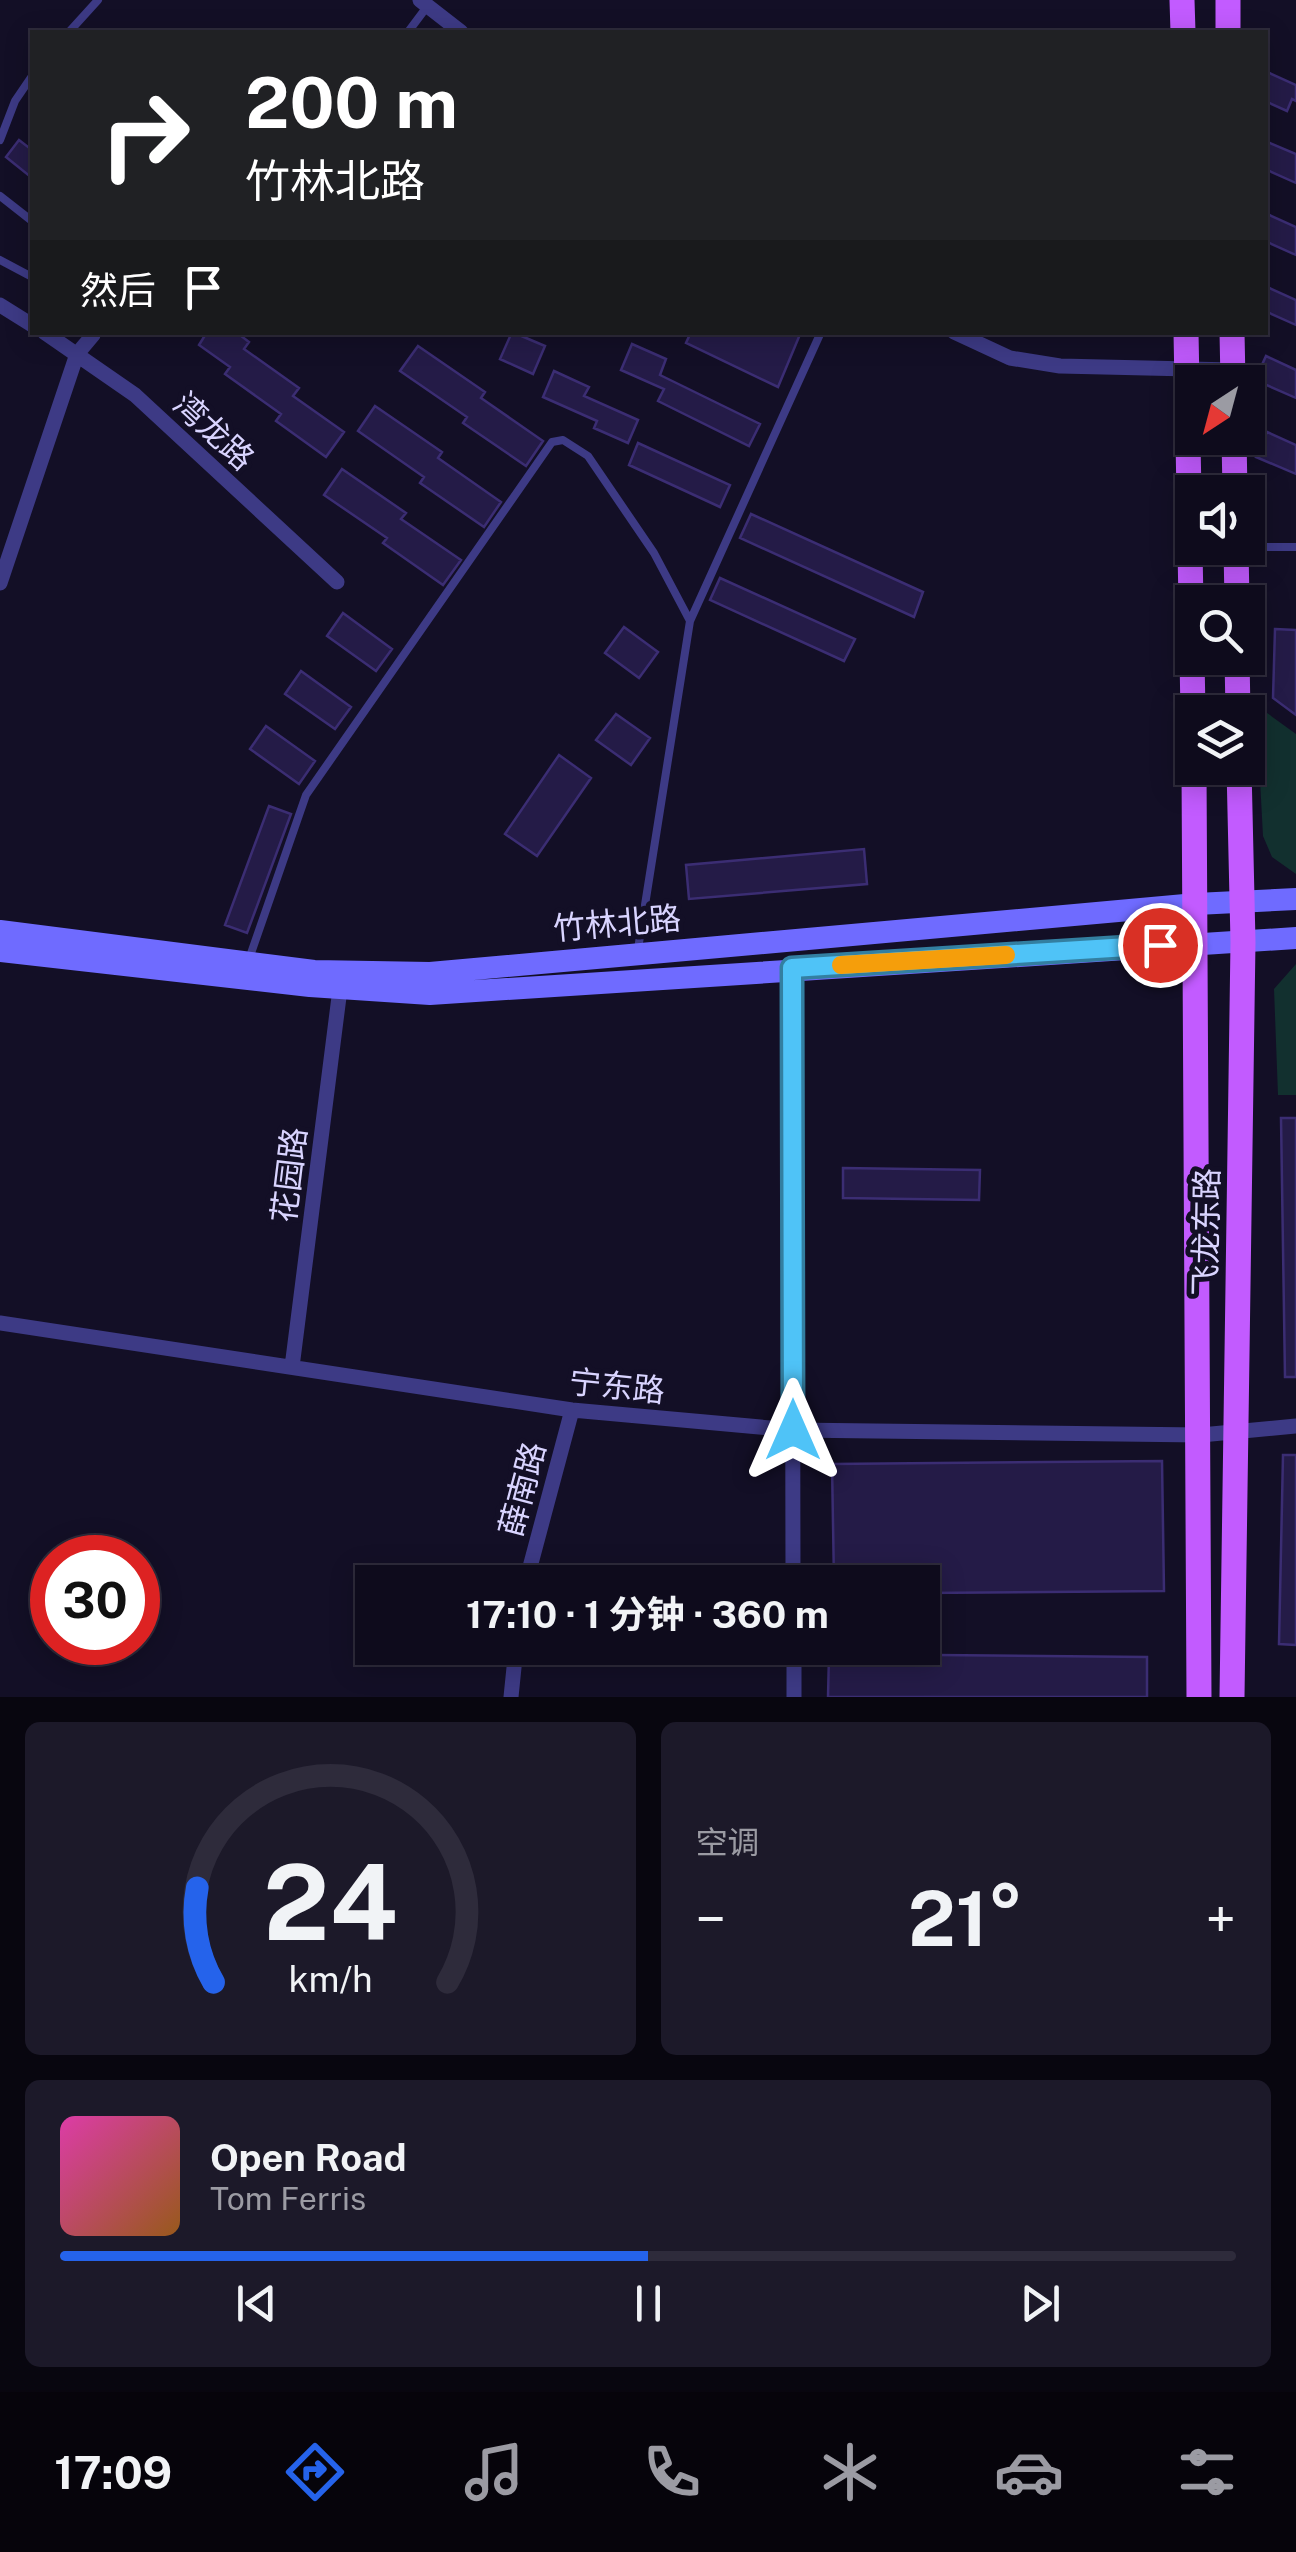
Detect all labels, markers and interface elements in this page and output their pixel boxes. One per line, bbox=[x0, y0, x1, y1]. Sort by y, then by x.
text: 200 m bbox=[245, 61, 458, 144]
icon: right bbox=[80, 70, 210, 200]
text: 竹林北路 bbox=[245, 154, 425, 207]
icon: arrive bbox=[176, 260, 231, 315]
text: 然后 bbox=[80, 268, 156, 313]
north arrow bbox=[1175, 365, 1265, 455]
map controls bbox=[1175, 365, 1265, 785]
street label: 湾龙路 bbox=[166, 385, 262, 477]
button: sound bbox=[1175, 475, 1265, 565]
button: search bbox=[1175, 585, 1265, 675]
button: layers bbox=[1175, 695, 1265, 785]
street label: 竹林北路 bbox=[552, 899, 682, 947]
pin bbox=[1118, 903, 1203, 988]
icon: arrive bbox=[1133, 918, 1188, 973]
street label: 花园路 bbox=[265, 1125, 313, 1225]
street label: 飞龙东路 bbox=[1186, 1168, 1226, 1296]
street label: 宁东路 bbox=[567, 1363, 667, 1409]
position arrow bbox=[741, 1378, 845, 1482]
street label: 薛南路 bbox=[492, 1438, 552, 1540]
speed limit sign: 30 bbox=[30, 1535, 160, 1665]
text: 17:10 · 1 分钟 · 360 m bbox=[466, 1592, 829, 1637]
text: 空调 bbox=[696, 1824, 760, 1861]
text: 24 bbox=[263, 1841, 397, 1963]
text: 21° bbox=[908, 1875, 1023, 1963]
text: − bbox=[696, 1887, 726, 1951]
text: + bbox=[1206, 1887, 1236, 1951]
text: km/h bbox=[288, 1958, 372, 2000]
text: Open Road bbox=[210, 2135, 407, 2180]
text: Tom Ferris bbox=[210, 2180, 366, 2217]
icon: previous bbox=[229, 2276, 284, 2331]
icon: pause bbox=[621, 2276, 676, 2331]
icon: next bbox=[1013, 2276, 1068, 2331]
icon: directions bbox=[280, 2437, 350, 2507]
icon: music bbox=[459, 2437, 529, 2507]
icon: phone bbox=[637, 2437, 707, 2507]
icon: climate bbox=[815, 2437, 885, 2507]
icon: car bbox=[994, 2437, 1064, 2507]
icon: filters bbox=[1172, 2437, 1242, 2507]
text: 17:09 bbox=[54, 2446, 172, 2499]

